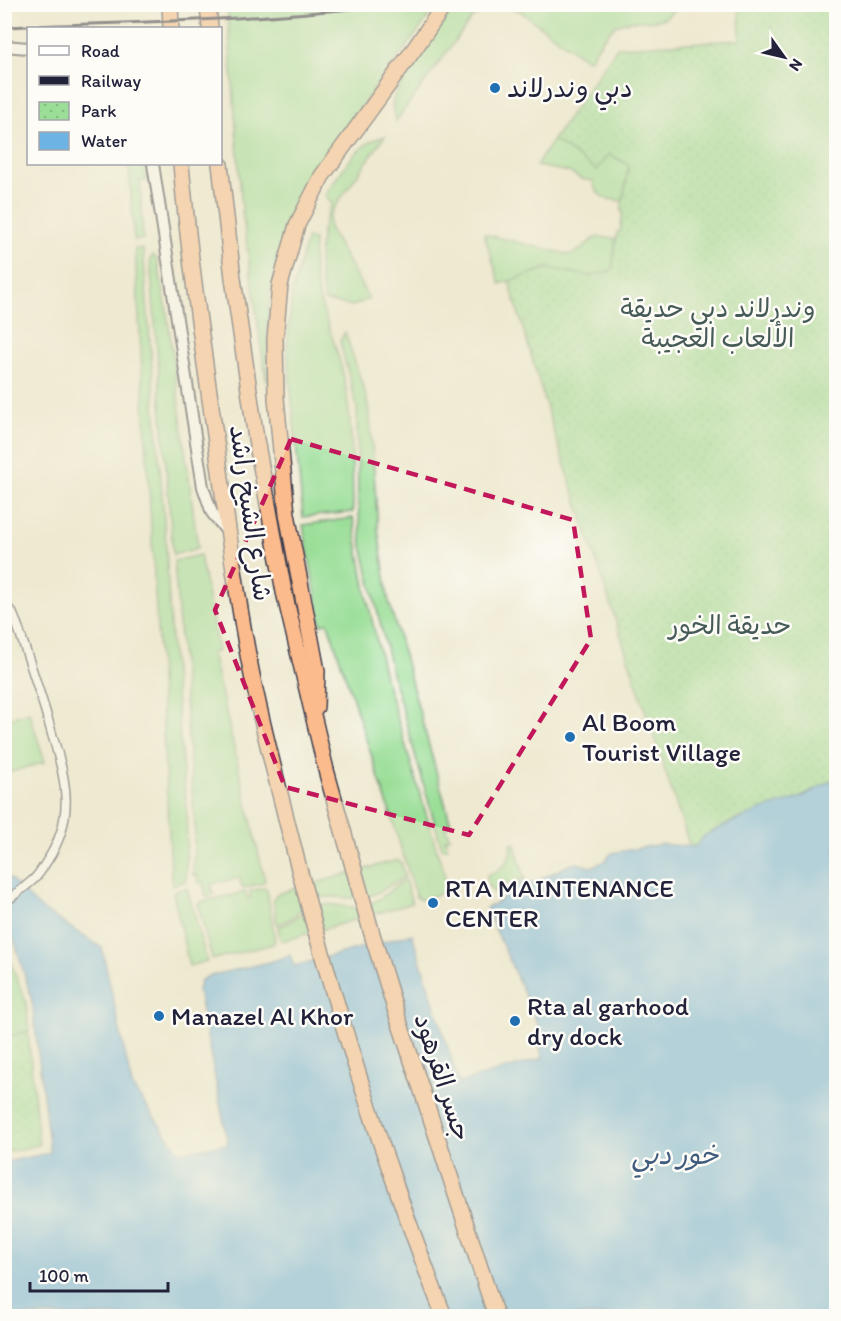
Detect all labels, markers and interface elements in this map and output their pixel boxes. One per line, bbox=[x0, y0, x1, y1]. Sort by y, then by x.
legend bbox=[27, 27, 222, 165]
north arrow bbox=[754, 27, 814, 87]
text: Road bbox=[81, 40, 120, 62]
text: N bbox=[785, 55, 807, 75]
text: Railway bbox=[81, 70, 142, 92]
place label: دبي وندرلاند bbox=[507, 72, 633, 111]
marker: دبي وندرلاند bbox=[488, 81, 502, 95]
text: Park bbox=[81, 100, 116, 122]
text: Water bbox=[81, 130, 127, 152]
park label: وندرلاند دبي حديقة الألعاب العجيبة bbox=[620, 292, 816, 354]
street label: شارع الشيخ راشد bbox=[221, 423, 279, 603]
park label: حديقة الخور bbox=[667, 609, 791, 642]
place label: Al Boom Tourist Village bbox=[582, 706, 741, 768]
marker: Al Boom Tourist Village bbox=[563, 730, 577, 744]
place label: RTA MAINTENANCE CENTER bbox=[445, 872, 674, 934]
marker: RTA MAINTENANCE CENTER bbox=[426, 896, 440, 910]
place label: Rta al garhood dry dock bbox=[527, 990, 689, 1052]
place label: Manazel Al Khor bbox=[171, 1000, 354, 1032]
marker: Manazel Al Khor bbox=[152, 1009, 166, 1023]
street label: جسر القرهود bbox=[406, 1009, 479, 1145]
marker: Rta al garhood dry dock bbox=[508, 1014, 522, 1028]
water label: خور دبي bbox=[632, 1138, 719, 1178]
scale bar bbox=[30, 1255, 168, 1293]
text: 100 m bbox=[39, 1265, 89, 1287]

